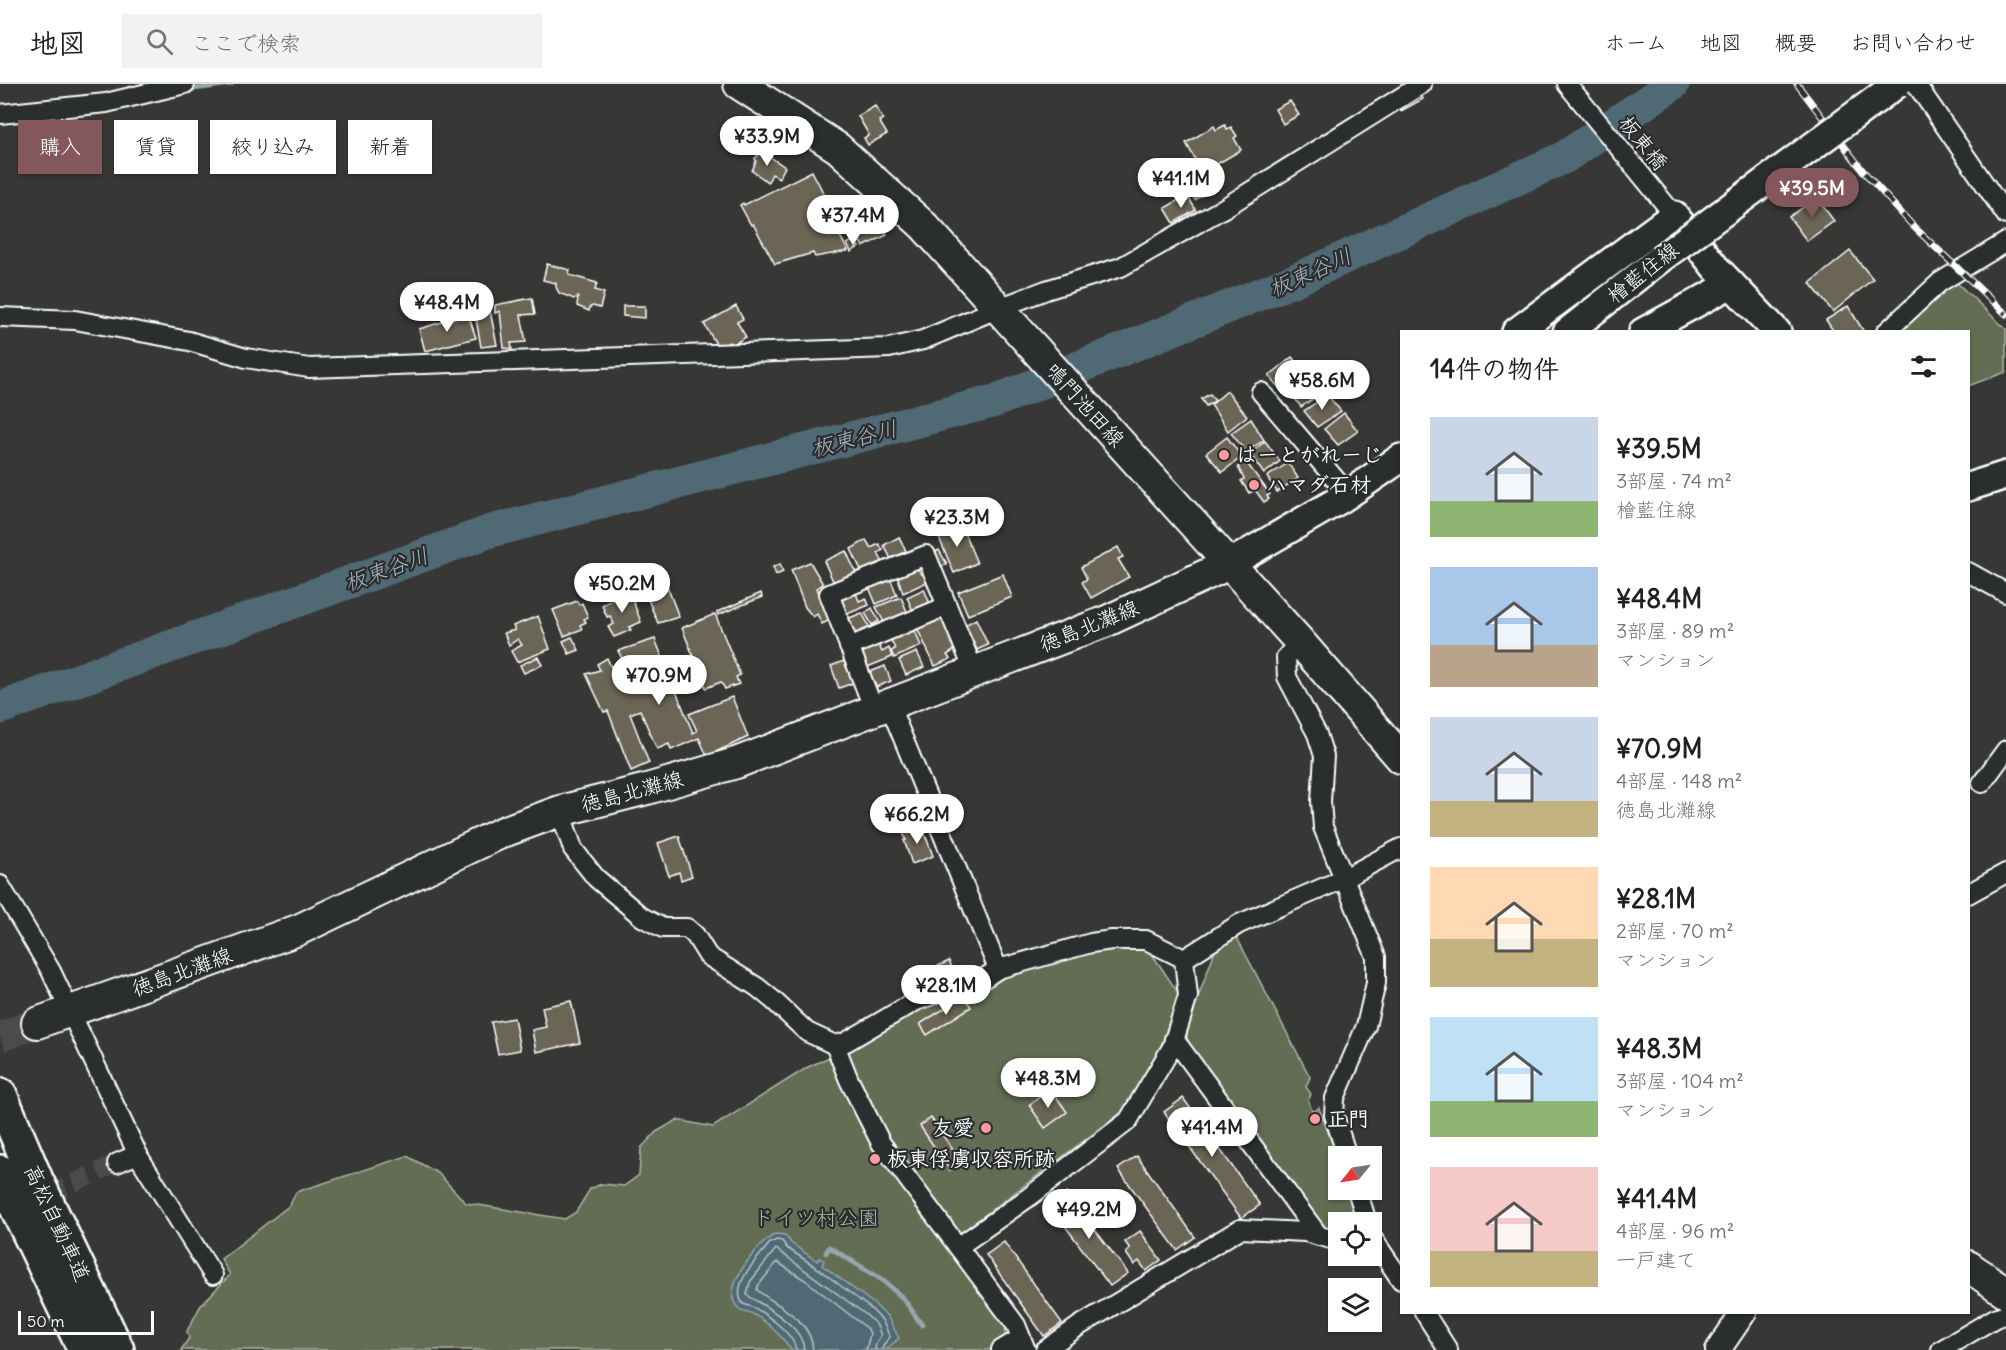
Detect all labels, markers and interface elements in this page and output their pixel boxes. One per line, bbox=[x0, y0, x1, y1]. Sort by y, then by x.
search box bbox=[122, 14, 542, 68]
text: 地図 bbox=[30, 25, 86, 61]
icon: search bbox=[143, 25, 176, 58]
text: ここで検索 bbox=[191, 29, 301, 57]
text: ホーム bbox=[1605, 29, 1667, 56]
text: 地図 bbox=[1700, 29, 1742, 56]
text: 概要 bbox=[1775, 29, 1817, 56]
text: お問い合わせ bbox=[1850, 29, 1976, 56]
street label: 板東橋 bbox=[1613, 110, 1674, 176]
pin: ¥33.9M bbox=[718, 116, 816, 167]
chip: 購入 bbox=[18, 120, 102, 174]
chip: 賃貸 bbox=[114, 120, 198, 174]
chip: 絞り込み bbox=[210, 120, 336, 174]
chip: 新着 bbox=[348, 120, 432, 174]
text: ¥33.9M bbox=[734, 123, 800, 148]
pin: ¥41.1M bbox=[1132, 158, 1230, 209]
text: ¥41.1M bbox=[1152, 165, 1210, 190]
pin: ¥39.5M bbox=[1763, 168, 1861, 219]
text: ¥39.5M bbox=[1779, 175, 1845, 200]
pin: ¥37.4M bbox=[804, 195, 902, 246]
text: ¥37.4M bbox=[821, 202, 885, 227]
street label: 檜藍住線 bbox=[1601, 236, 1684, 309]
water label: 板東谷川 bbox=[1264, 241, 1356, 303]
pin: ¥48.4M bbox=[398, 282, 496, 333]
text: ¥48.4M bbox=[414, 289, 480, 314]
icon: filters bbox=[1907, 350, 1940, 383]
text: 14件の物件 bbox=[1430, 352, 1559, 385]
street label: 鳴門池田線 bbox=[1040, 357, 1131, 453]
pin: ¥58.6M bbox=[1273, 360, 1371, 411]
text: ¥58.6M bbox=[1289, 367, 1355, 392]
water label: 板東谷川 bbox=[808, 414, 900, 462]
text: ¥39.5M bbox=[1616, 432, 1702, 465]
place label: はーとがれーじ bbox=[1236, 441, 1383, 468]
icon: home bbox=[1478, 441, 1550, 513]
marker: はーとがれーじ bbox=[1217, 448, 1231, 462]
text: 3部屋 · 74 m² bbox=[1616, 468, 1732, 493]
place label: ハマダ石材 bbox=[1266, 471, 1371, 498]
marker: ハマダ石材 bbox=[1247, 478, 1261, 492]
pin: ¥23.3M bbox=[908, 497, 1006, 548]
text: 檜藍住線 bbox=[1616, 497, 1696, 522]
text: ¥23.3M bbox=[924, 504, 990, 529]
water label: 板東谷川 bbox=[340, 541, 432, 597]
pin: ¥50.2M bbox=[573, 563, 671, 614]
text: ¥50.2M bbox=[588, 570, 656, 595]
text: ¥48.4M bbox=[1616, 582, 1702, 615]
icon: home bbox=[1478, 591, 1550, 663]
street label: 徳島北灘線 bbox=[1035, 593, 1143, 658]
text: 3部屋 · 89 m² bbox=[1616, 618, 1734, 643]
text: マンション bbox=[1616, 647, 1715, 672]
pin: ¥70.9M bbox=[610, 655, 708, 706]
text: ¥70.9M bbox=[626, 662, 692, 687]
text: ¥70.9M bbox=[1616, 732, 1703, 765]
icon: home bbox=[1478, 741, 1550, 813]
street label: 徳島北灘線 bbox=[578, 765, 686, 818]
text: 4部屋 · 148 m² bbox=[1616, 768, 1742, 793]
pin: ¥66.2M bbox=[868, 794, 966, 845]
text: 徳島北灘線 bbox=[1616, 797, 1716, 822]
text: ¥66.2M bbox=[884, 801, 950, 826]
text: ¥28.1M bbox=[1616, 882, 1696, 915]
icon: home bbox=[1478, 891, 1550, 963]
text: 2部屋 · 70 m² bbox=[1616, 918, 1734, 943]
street label: 徳島北灘線 bbox=[128, 941, 236, 1002]
text: マンション bbox=[1616, 947, 1715, 972]
pin: ¥28.1M bbox=[897, 965, 995, 1016]
text: ¥28.1M bbox=[915, 972, 977, 997]
text: ¥48.3M bbox=[1616, 1032, 1702, 1065]
icon: home bbox=[1478, 1041, 1550, 1113]
pin: ¥48.3M bbox=[999, 1058, 1097, 1109]
text: ¥48.3M bbox=[1015, 1065, 1081, 1090]
text: 3部屋 · 104 m² bbox=[1616, 1068, 1744, 1093]
text: マンション bbox=[1616, 1097, 1715, 1122]
place label: 正門 bbox=[1327, 1105, 1369, 1132]
pin: ¥41.4M bbox=[1163, 1107, 1261, 1158]
marker: 正門 bbox=[1308, 1112, 1322, 1126]
place label: 友愛 bbox=[932, 1114, 974, 1141]
text: ¥41.4M bbox=[1181, 1114, 1243, 1139]
marker: 友愛 bbox=[979, 1121, 993, 1135]
place label: 板東俘虜収容所跡 bbox=[887, 1145, 1055, 1172]
north arrow bbox=[1328, 1146, 1382, 1200]
map controls bbox=[1328, 1146, 1382, 1332]
marker: 板東俘虜収容所跡 bbox=[868, 1152, 882, 1166]
street label: 高松自動車道 bbox=[19, 1160, 96, 1286]
text: ¥41.4M bbox=[1616, 1182, 1697, 1215]
pin: ¥49.2M bbox=[1040, 1189, 1138, 1240]
icon: home bbox=[1478, 1191, 1550, 1263]
text: ¥49.2M bbox=[1056, 1196, 1122, 1221]
park label: ドイツ村公園 bbox=[753, 1204, 879, 1231]
button: locate bbox=[1328, 1212, 1382, 1266]
text: 4部屋 · 96 m² bbox=[1616, 1218, 1734, 1243]
text: 一戸建て bbox=[1616, 1247, 1696, 1272]
button: layers bbox=[1328, 1278, 1382, 1332]
scale bar bbox=[18, 1308, 154, 1336]
text: 50 m bbox=[27, 1311, 65, 1331]

